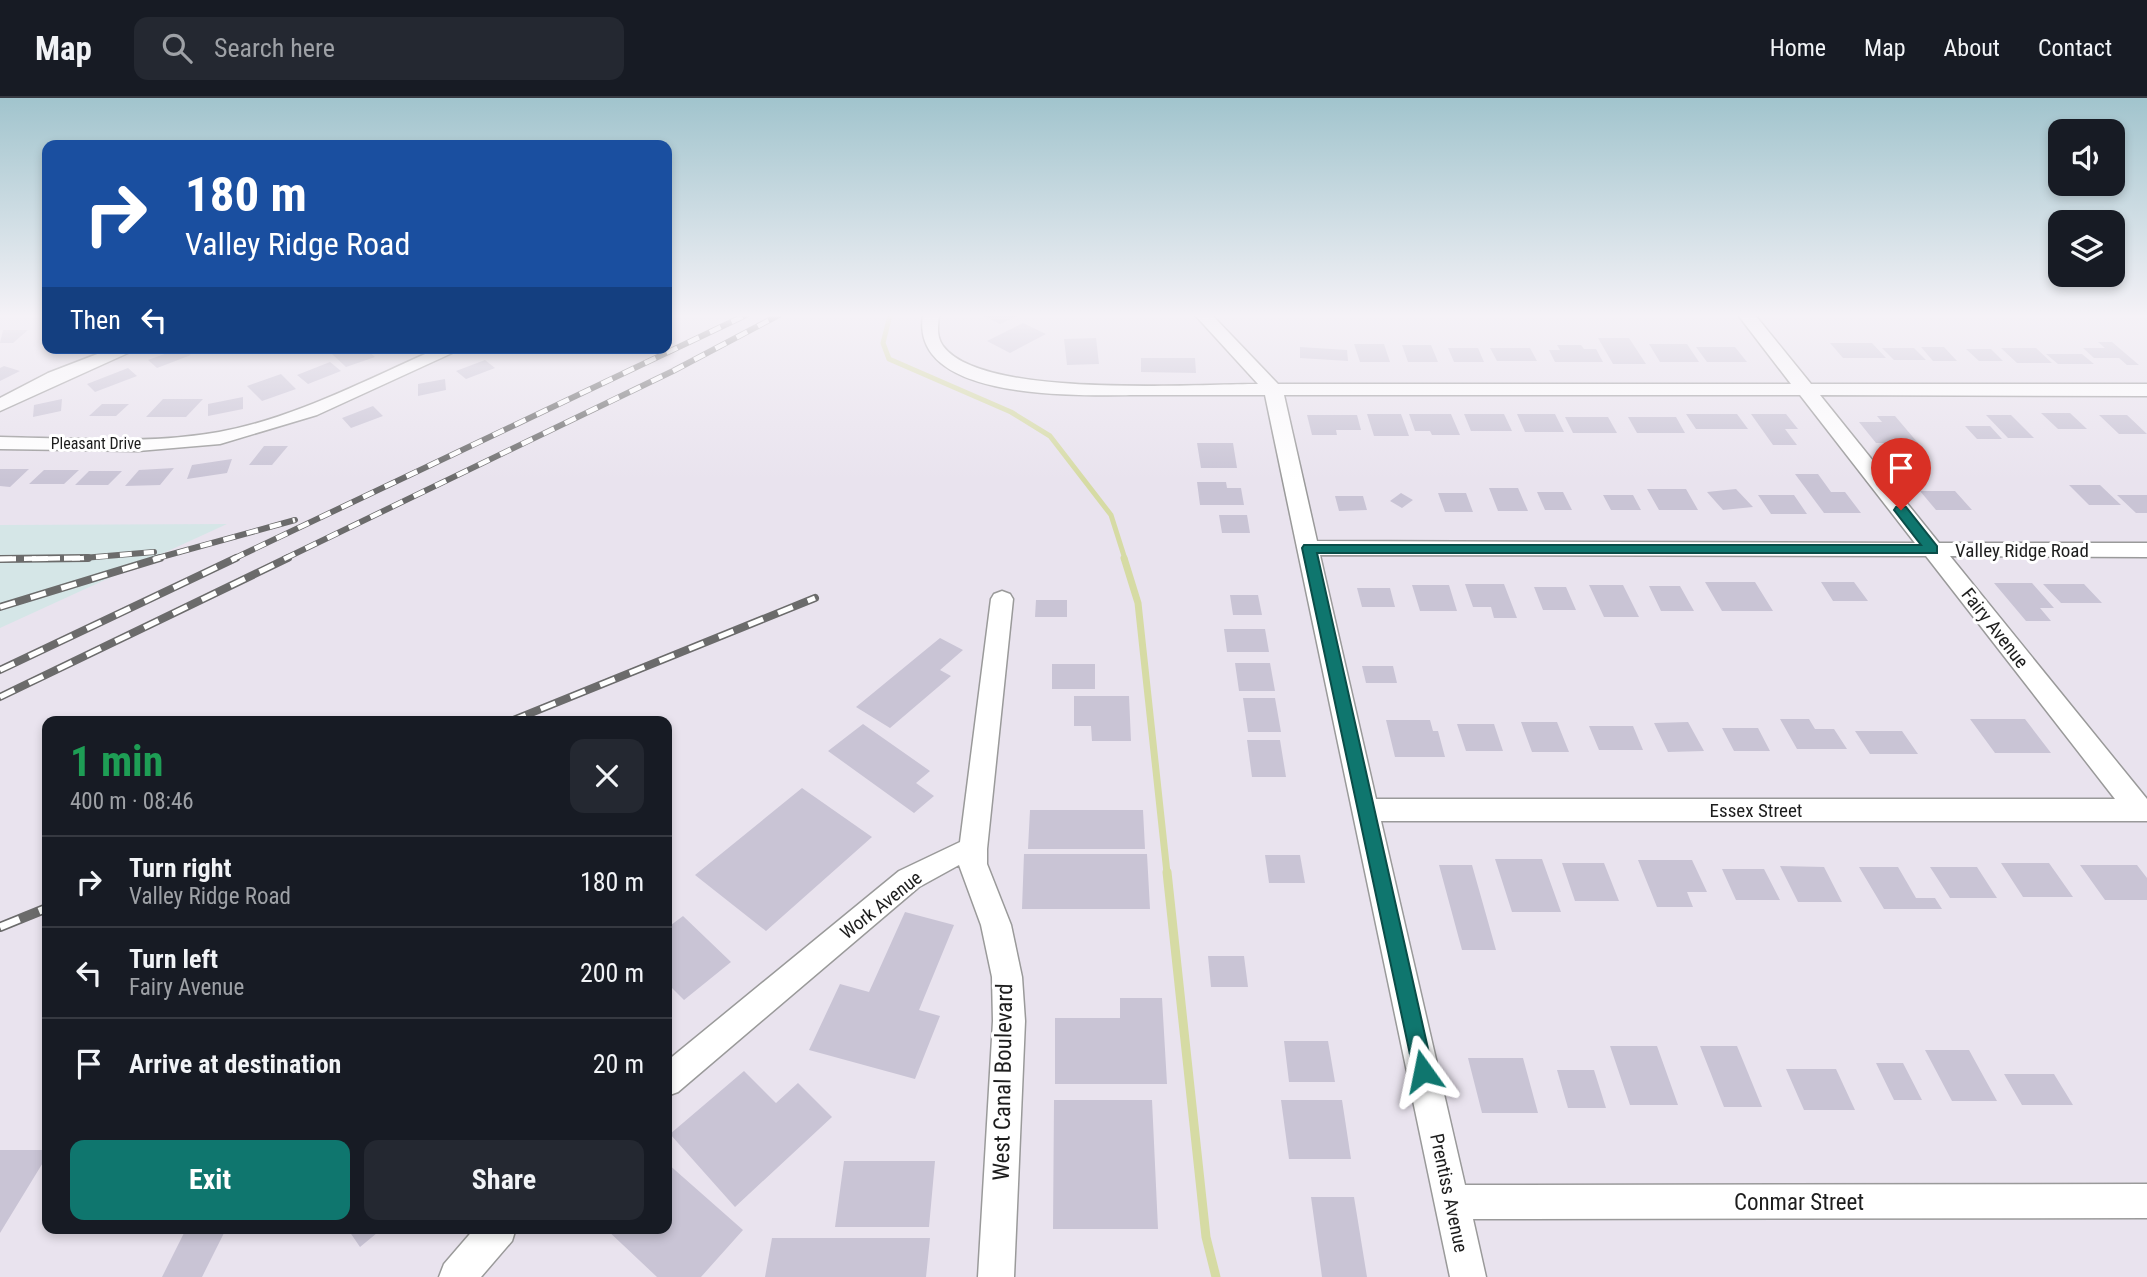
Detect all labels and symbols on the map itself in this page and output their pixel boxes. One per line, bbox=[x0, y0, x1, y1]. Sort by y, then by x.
street label: Pleasant Drive bbox=[51, 434, 141, 453]
pin bbox=[1871, 438, 1931, 510]
street label: Valley Ridge Road bbox=[1955, 539, 2089, 562]
street label: Fairy Avenue bbox=[1957, 583, 2033, 673]
street label: Essex Street bbox=[1710, 799, 1802, 822]
street label: Work Avenue bbox=[836, 866, 926, 944]
street label: West Canal Boulevard bbox=[988, 983, 1018, 1181]
position arrow bbox=[1386, 1034, 1460, 1108]
street label: Prentiss Avenue bbox=[1425, 1132, 1473, 1254]
street label: Conmar Street bbox=[1734, 1189, 1864, 1216]

